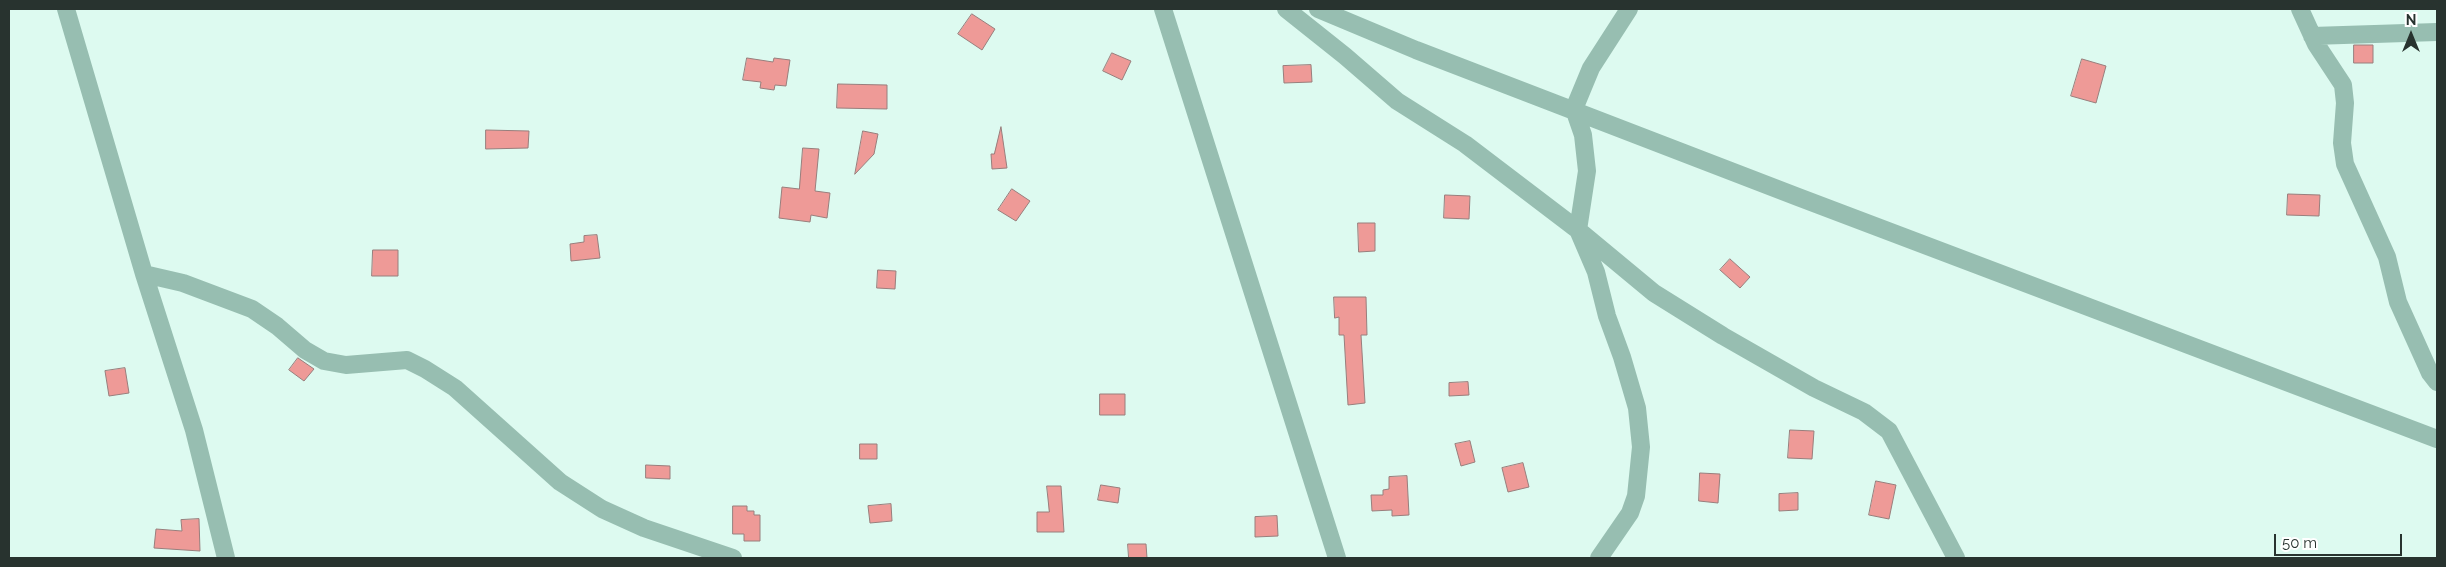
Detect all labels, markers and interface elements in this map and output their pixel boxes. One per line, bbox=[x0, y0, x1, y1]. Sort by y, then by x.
north arrow bbox=[2386, 10, 2436, 60]
text: N bbox=[2406, 12, 2416, 28]
scale bar bbox=[2276, 524, 2404, 556]
text: 50 m bbox=[2282, 534, 2317, 552]

